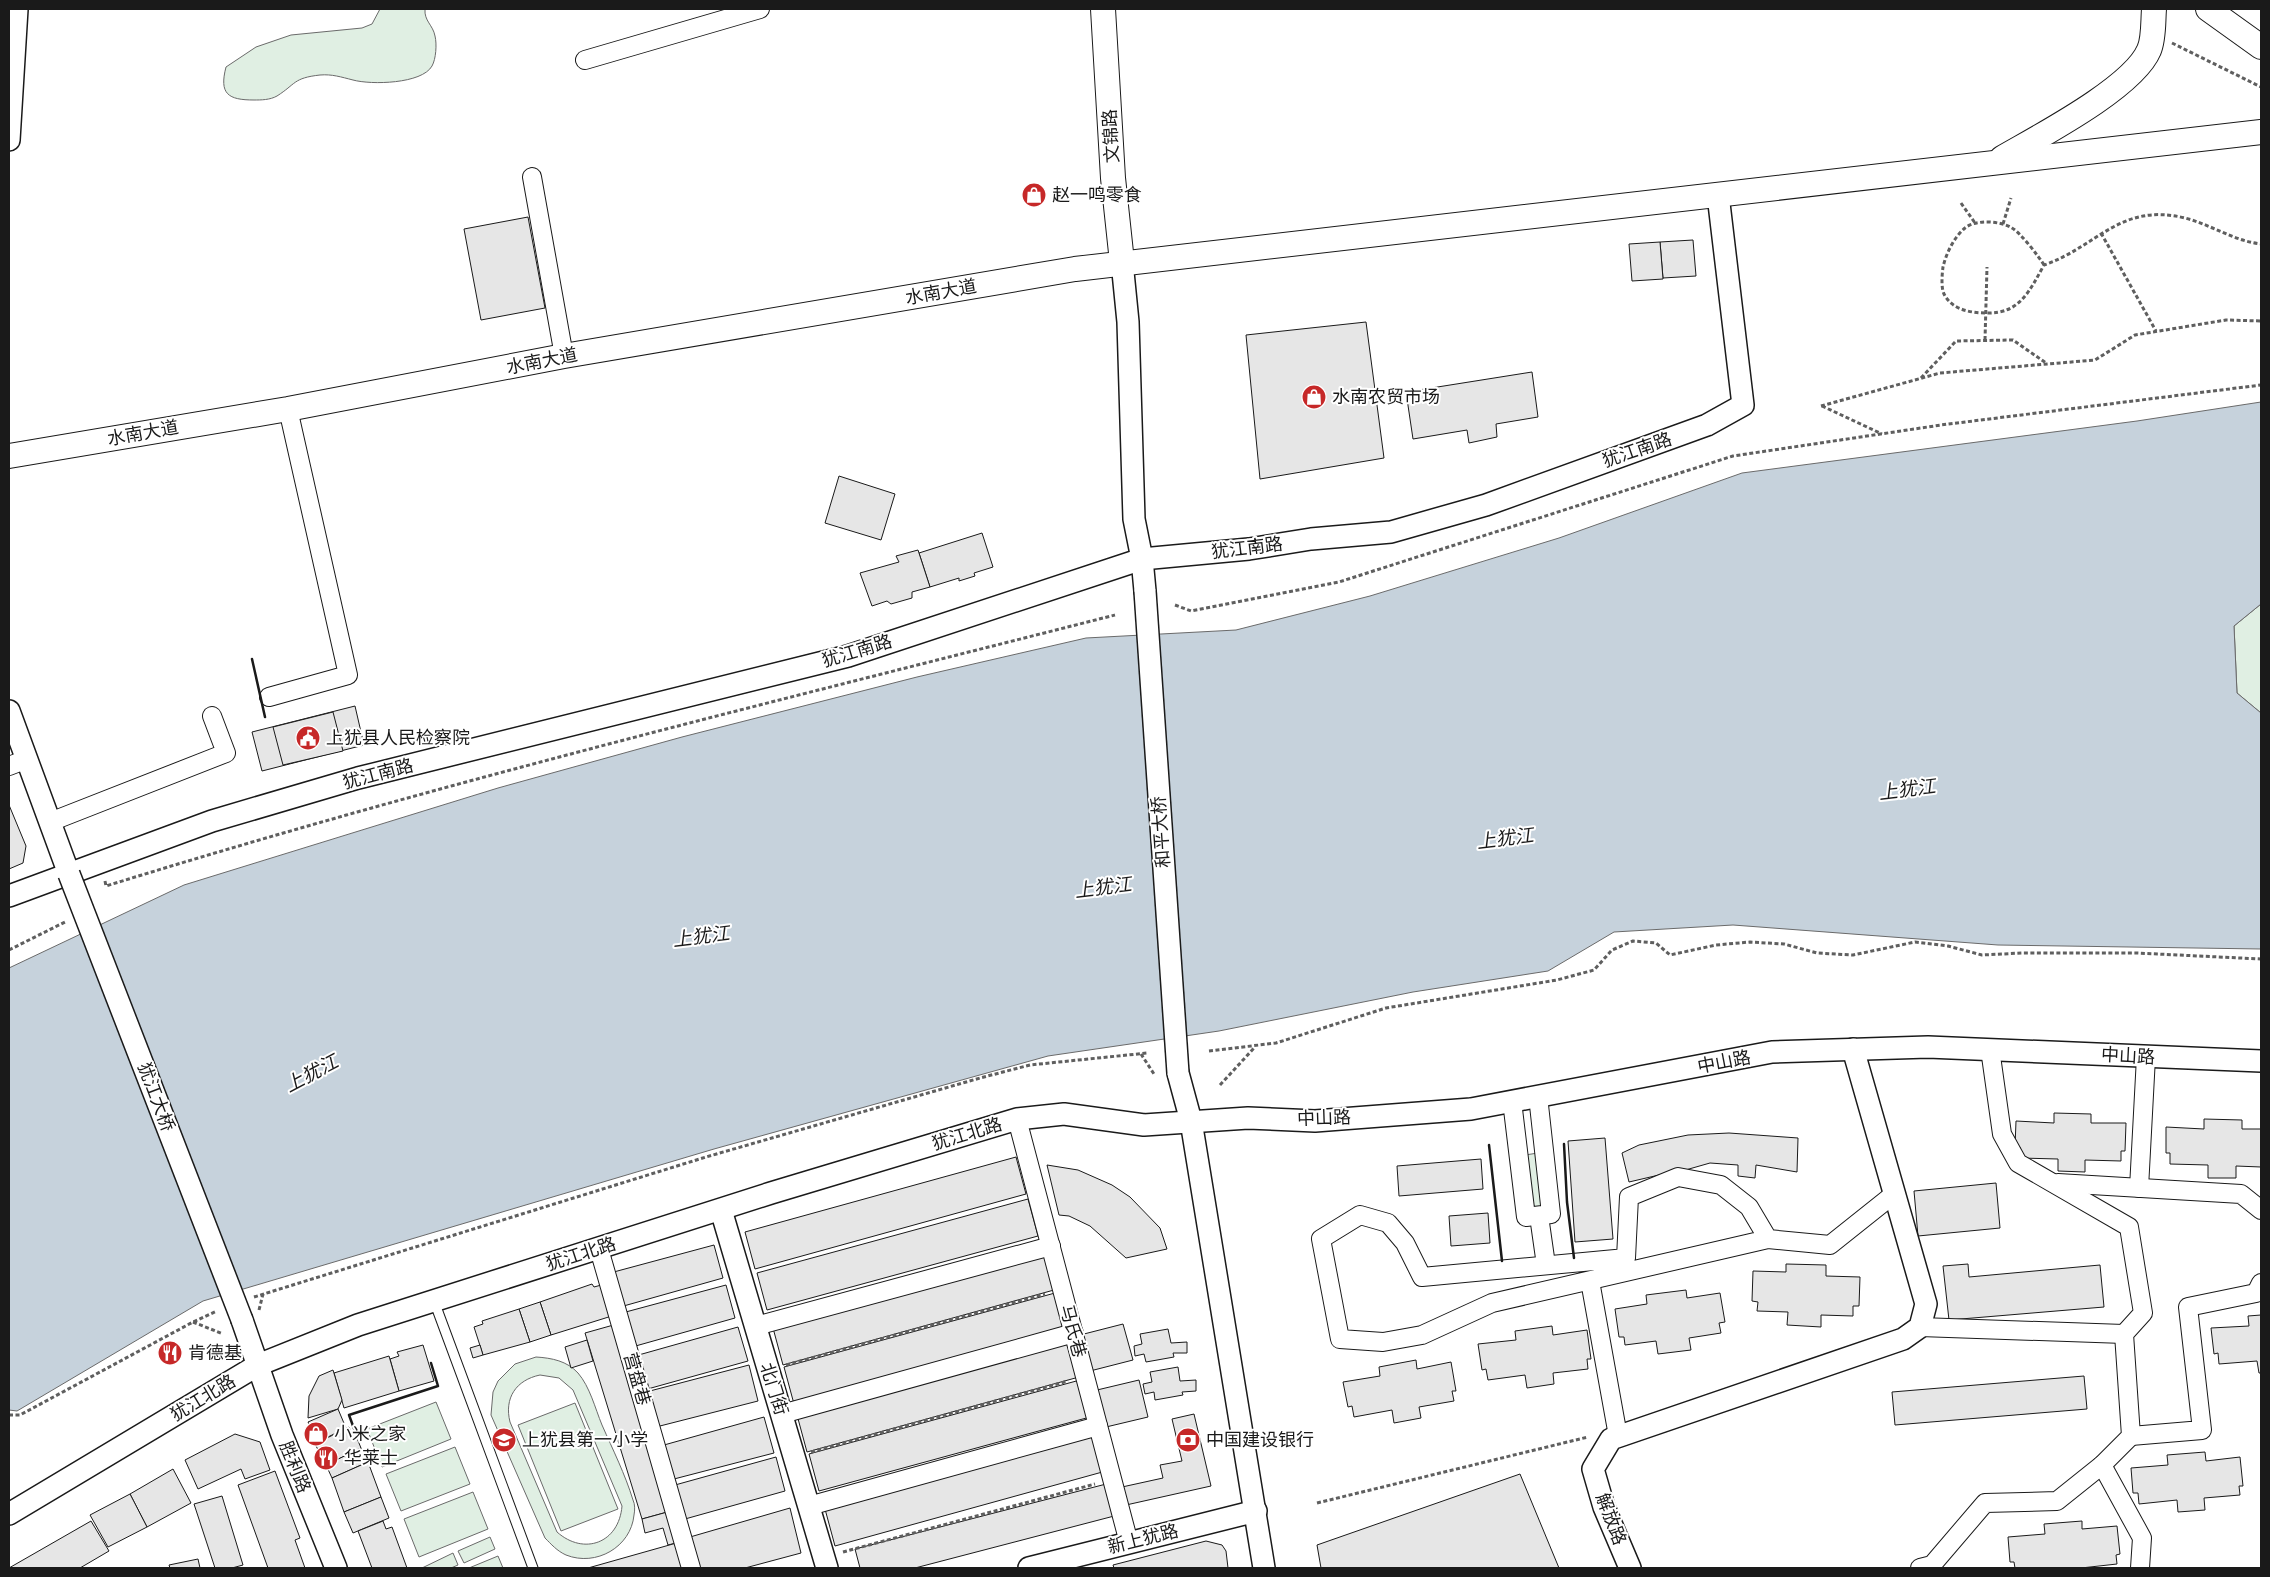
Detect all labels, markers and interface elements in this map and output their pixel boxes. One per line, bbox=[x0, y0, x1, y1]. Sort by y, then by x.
street label: 文锦路 bbox=[1099, 108, 1123, 164]
shop icon: 赵一鸣零食 bbox=[1021, 182, 1047, 208]
place label: 赵一鸣零食 bbox=[1052, 184, 1142, 206]
street label: 水南大道 bbox=[904, 275, 978, 309]
street label: 水南大道 bbox=[505, 343, 579, 379]
shop icon: 水南农贸市场 bbox=[1301, 384, 1327, 410]
place label: 水南农贸市场 bbox=[1332, 386, 1440, 408]
street label: 水南大道 bbox=[106, 416, 180, 450]
street label: 犹江南路 bbox=[1599, 428, 1675, 472]
street label: 犹江南路 bbox=[1210, 533, 1284, 563]
street label: 犹江南路 bbox=[819, 630, 895, 672]
public building icon: 上犹县人民检察院 bbox=[295, 725, 321, 751]
place label: 上犹县人民检察院 bbox=[326, 727, 470, 749]
street label: 犹江南路 bbox=[340, 754, 416, 794]
water label: 上犹江 bbox=[1877, 774, 1939, 804]
street label: 和平大桥 bbox=[1148, 795, 1174, 869]
water label: 上犹江 bbox=[1475, 823, 1537, 853]
water label: 上犹江 bbox=[1073, 872, 1135, 902]
water label: 上犹江 bbox=[671, 921, 733, 951]
street label: 中山路 bbox=[2100, 1044, 2156, 1068]
street label: 中山路 bbox=[1695, 1046, 1753, 1078]
water label: 上犹江 bbox=[281, 1049, 344, 1097]
street label: 犹江大桥 bbox=[133, 1059, 179, 1135]
street label: 中山路 bbox=[1297, 1106, 1351, 1130]
street label: 犹江北路 bbox=[929, 1113, 1005, 1155]
street label: 犹江北路 bbox=[543, 1232, 619, 1276]
street label: 马氏巷 bbox=[1055, 1302, 1091, 1360]
restaurant icon: 肯德基 bbox=[157, 1340, 183, 1366]
place label: 肯德基 bbox=[188, 1342, 242, 1364]
street label: 营盘巷 bbox=[619, 1350, 655, 1408]
street label: 北门街 bbox=[756, 1360, 792, 1418]
street label: 犹江北路 bbox=[166, 1370, 240, 1426]
shop icon: 小米之家 bbox=[303, 1421, 329, 1447]
place label: 小米之家 bbox=[334, 1423, 406, 1445]
school or university icon: 上犹县第一小学 bbox=[491, 1427, 517, 1453]
bank icon: 中国建设银行 bbox=[1175, 1427, 1201, 1453]
place label: 上犹县第一小学 bbox=[522, 1429, 648, 1451]
place label: 中国建设银行 bbox=[1206, 1429, 1314, 1451]
street label: 胜利路 bbox=[275, 1438, 315, 1496]
restaurant icon: 华莱士 bbox=[313, 1445, 339, 1471]
place label: 华莱士 bbox=[344, 1447, 398, 1469]
street label: 解放路 bbox=[1591, 1490, 1631, 1548]
street label: 新上犹路 bbox=[1105, 1520, 1181, 1558]

